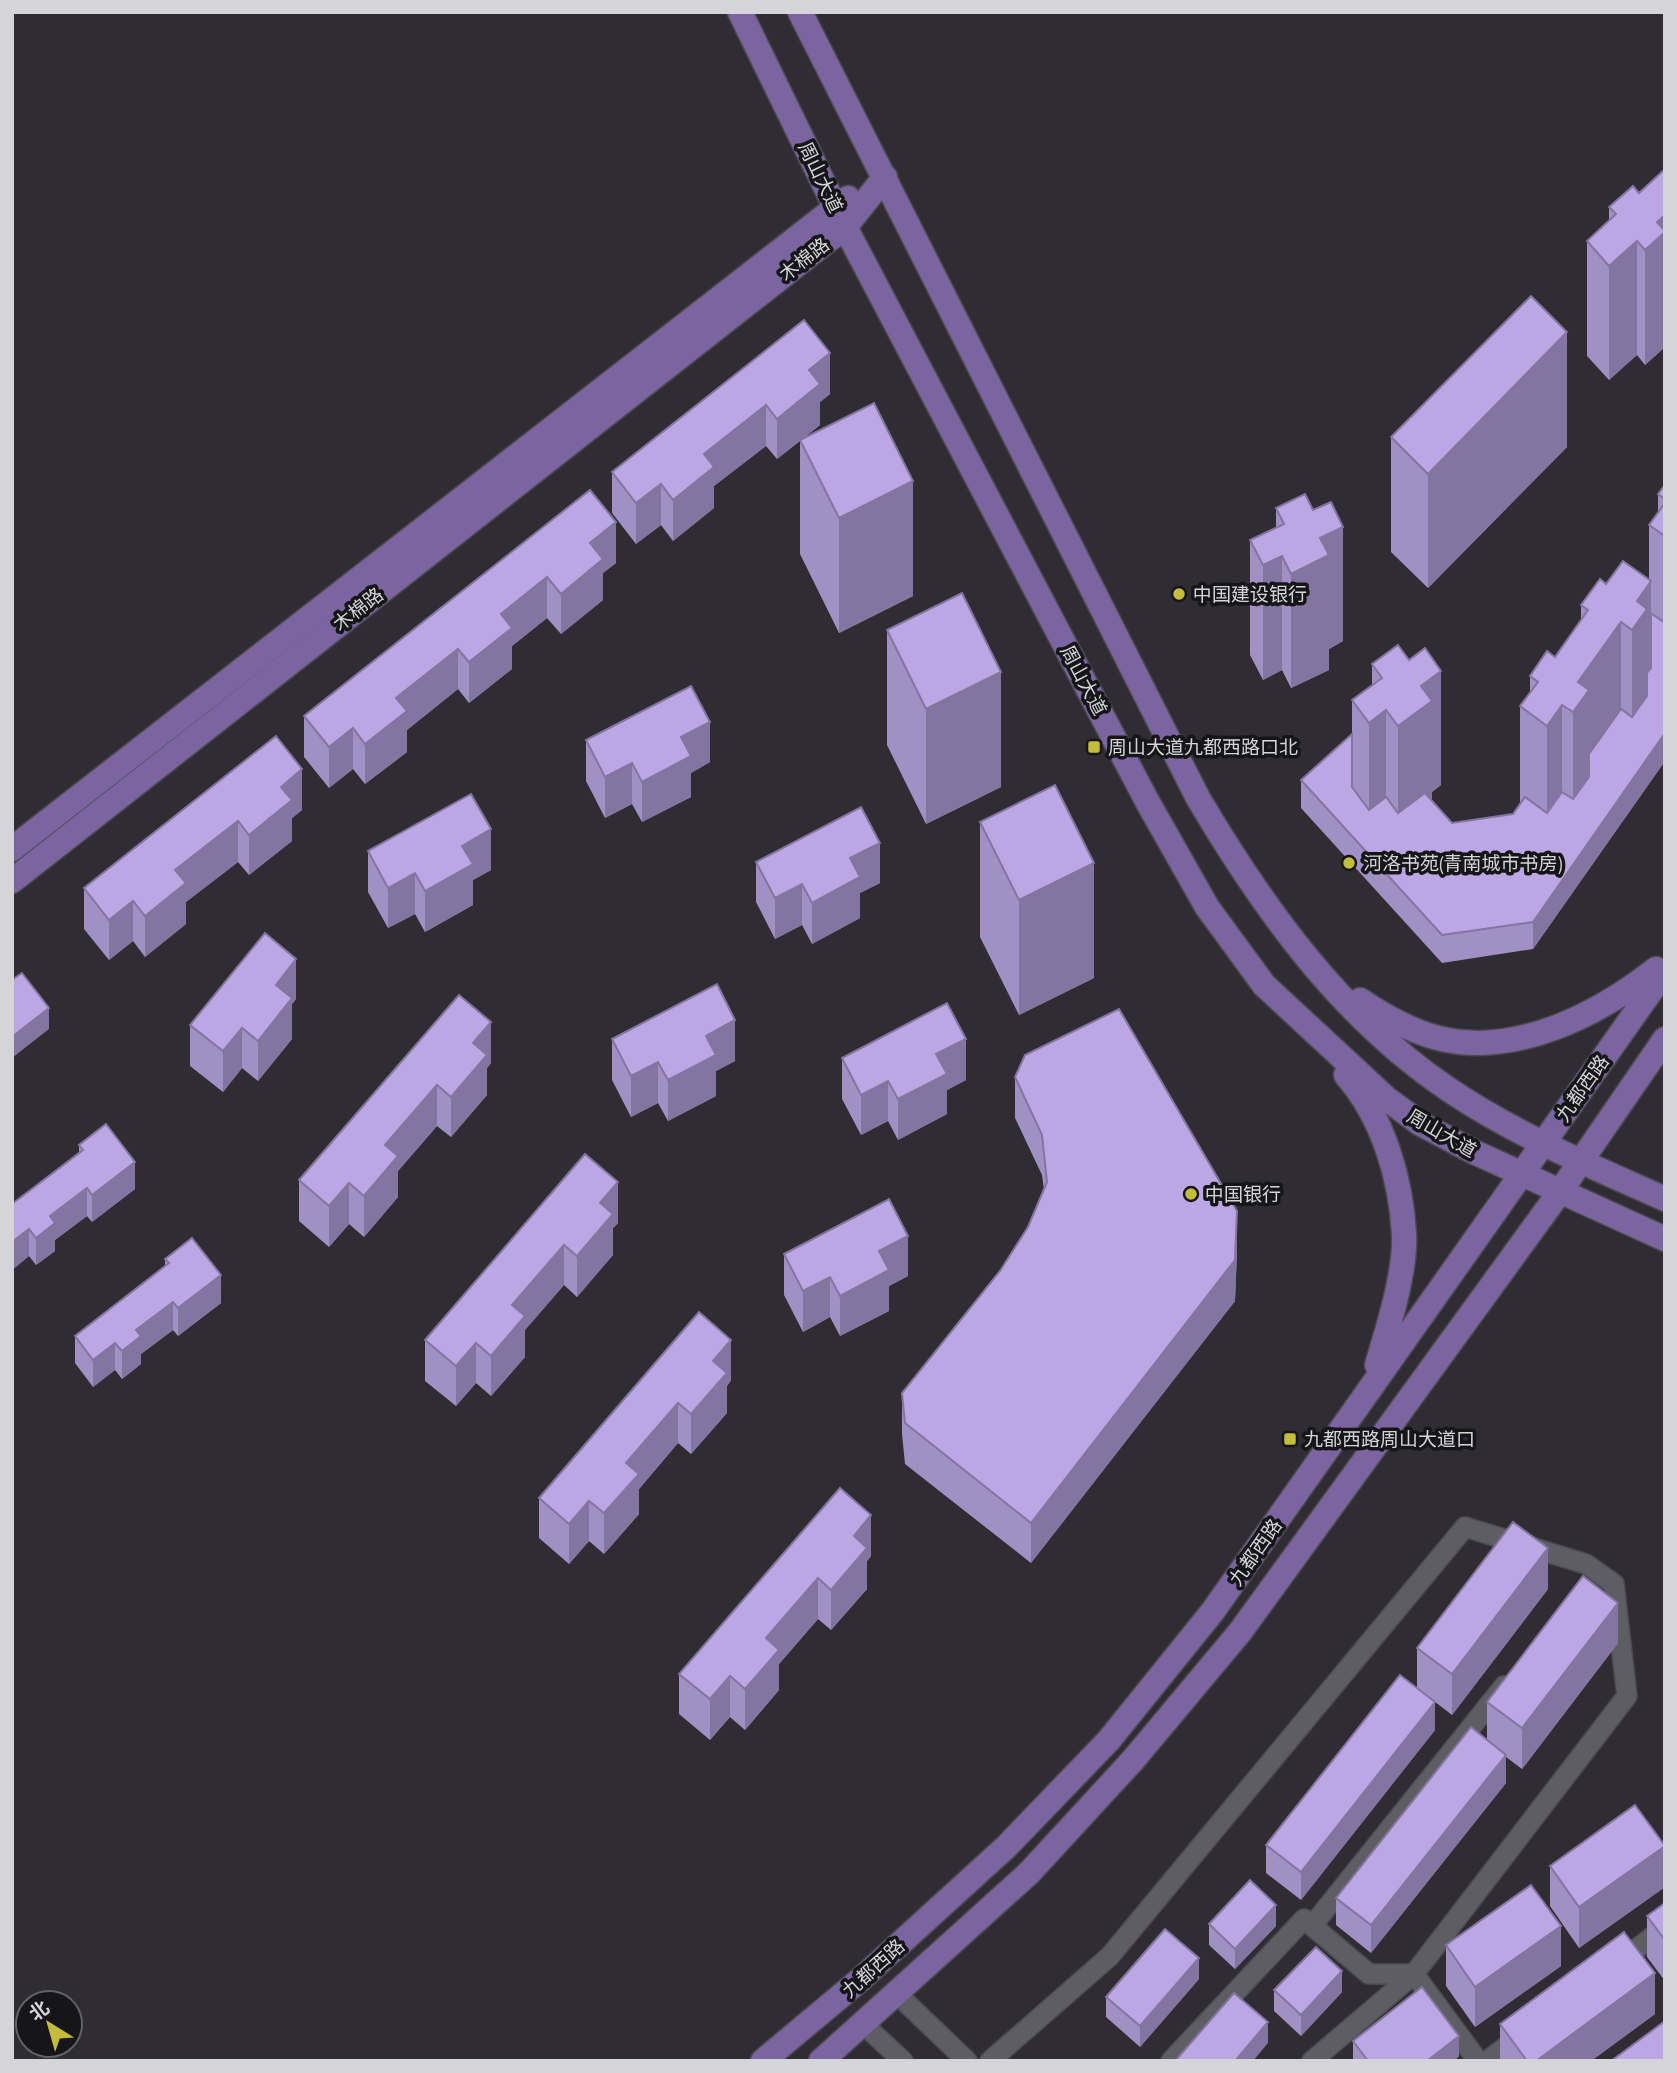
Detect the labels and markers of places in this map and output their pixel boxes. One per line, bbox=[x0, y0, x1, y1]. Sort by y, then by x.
place label: 中国建设银行 bbox=[1193, 582, 1307, 606]
marker: 中国建设银行 bbox=[1171, 586, 1187, 602]
place label: 周山大道九都西路口北 bbox=[1108, 735, 1298, 759]
marker: 周山大道九都西路口北 bbox=[1086, 739, 1102, 755]
place label: 河洛书苑(青南城市书房) bbox=[1363, 851, 1562, 875]
marker: 河洛书苑(青南城市书房) bbox=[1341, 855, 1357, 871]
place label: 中国银行 bbox=[1205, 1182, 1281, 1206]
marker: 中国银行 bbox=[1183, 1186, 1199, 1202]
place label: 九都西路周山大道口 bbox=[1304, 1427, 1475, 1451]
marker: 九都西路周山大道口 bbox=[1282, 1431, 1298, 1447]

